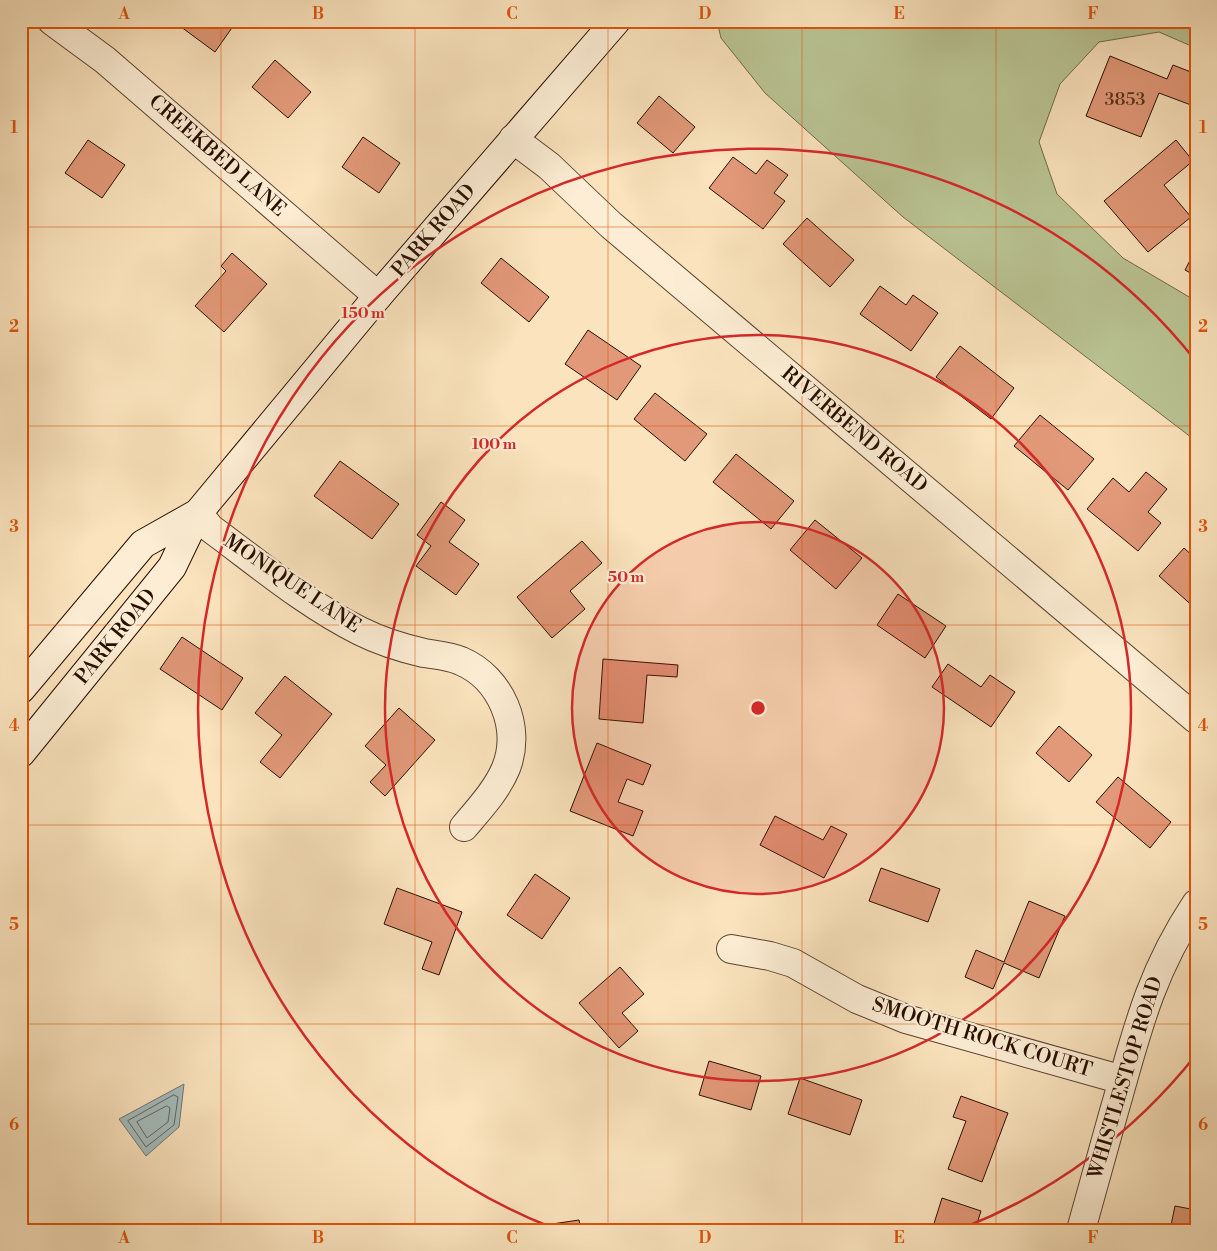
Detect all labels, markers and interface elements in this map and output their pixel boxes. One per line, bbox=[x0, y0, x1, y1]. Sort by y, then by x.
text: A bbox=[117, 4, 130, 24]
text: B bbox=[312, 4, 324, 24]
text: C bbox=[506, 4, 518, 24]
text: D bbox=[699, 4, 712, 24]
text: E bbox=[893, 4, 905, 24]
text: F bbox=[1087, 4, 1099, 24]
house number: 3853 bbox=[1105, 88, 1145, 111]
street label: CREEKBED LANE bbox=[143, 90, 291, 222]
text: 1 bbox=[10, 118, 18, 138]
text: 1 bbox=[1199, 118, 1207, 138]
street label: PARK ROAD bbox=[387, 179, 481, 283]
text: 150 m bbox=[341, 304, 385, 323]
text: 2 bbox=[9, 317, 19, 337]
text: 2 bbox=[1198, 317, 1208, 337]
street label: RIVERBEND ROAD bbox=[776, 362, 932, 498]
text: 100 m bbox=[472, 435, 517, 454]
text: 3 bbox=[9, 517, 19, 537]
text: 3 bbox=[1198, 517, 1208, 537]
street label: MONIQUE LANE bbox=[219, 529, 365, 639]
text: 50 m bbox=[608, 568, 644, 587]
street label: PARK ROAD bbox=[70, 584, 162, 690]
centre of rings bbox=[749, 699, 767, 717]
text: 4 bbox=[9, 716, 20, 736]
text: 4 bbox=[1198, 716, 1209, 736]
text: 5 bbox=[9, 915, 19, 935]
text: 5 bbox=[1198, 915, 1208, 935]
street label: WHISTLESTOP ROAD bbox=[1083, 974, 1169, 1183]
street label: SMOOTH ROCK COURT bbox=[869, 993, 1095, 1083]
text: 6 bbox=[9, 1115, 19, 1135]
text: 6 bbox=[1198, 1115, 1208, 1135]
text: A bbox=[117, 1228, 130, 1248]
text: B bbox=[312, 1228, 324, 1248]
text: C bbox=[506, 1228, 518, 1248]
text: D bbox=[699, 1228, 712, 1248]
text: E bbox=[893, 1228, 905, 1248]
text: F bbox=[1087, 1228, 1099, 1248]

